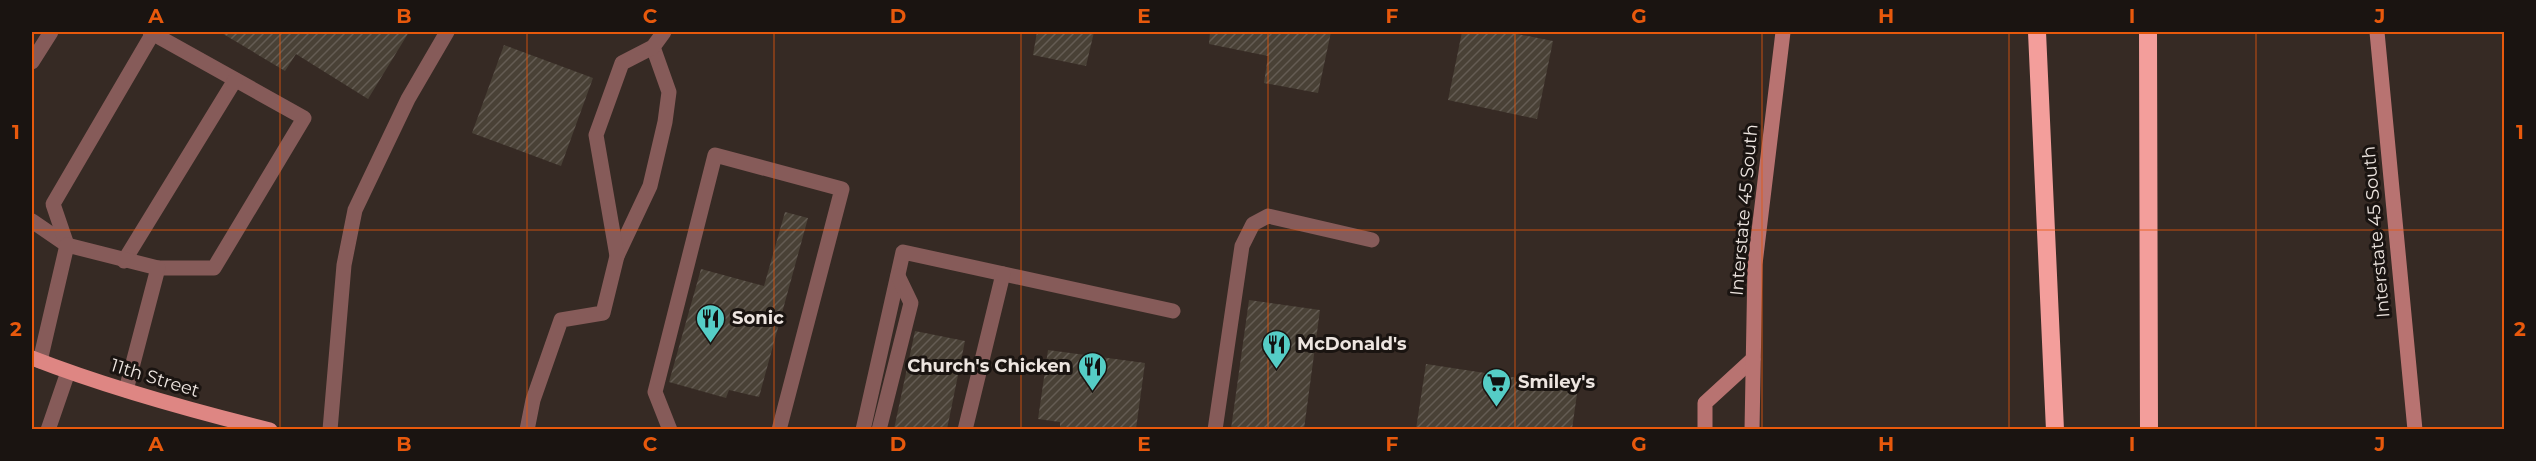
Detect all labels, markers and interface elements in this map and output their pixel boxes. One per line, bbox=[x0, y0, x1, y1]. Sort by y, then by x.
text: A bbox=[147, 4, 164, 28]
text: B bbox=[396, 4, 412, 28]
text: C bbox=[643, 4, 658, 28]
text: D bbox=[890, 4, 906, 28]
text: E bbox=[1137, 4, 1151, 28]
text: F bbox=[1386, 4, 1399, 28]
text: G bbox=[1631, 4, 1647, 28]
text: H bbox=[1878, 4, 1894, 28]
text: I bbox=[2129, 4, 2135, 28]
text: J bbox=[2374, 4, 2385, 28]
text: 1 bbox=[12, 120, 20, 144]
text: 1 bbox=[2516, 120, 2524, 144]
street label: Interstate 45 South bbox=[1726, 123, 1762, 297]
street label: Interstate 45 South bbox=[2358, 145, 2394, 319]
restaurant icon: Sonic bbox=[695, 302, 727, 344]
place label: Sonic bbox=[732, 307, 784, 329]
text: 2 bbox=[10, 317, 22, 341]
text: 2 bbox=[2514, 317, 2526, 341]
restaurant icon: McDonald's bbox=[1260, 328, 1292, 370]
place label: McDonald's bbox=[1297, 333, 1407, 355]
restaurant icon: Church's Chicken bbox=[1076, 350, 1108, 392]
street label: 11th Street bbox=[108, 354, 202, 402]
place label: Church's Chicken bbox=[907, 355, 1071, 377]
supermarket icon: Smiley's bbox=[1481, 366, 1513, 408]
place label: Smiley's bbox=[1518, 371, 1595, 393]
text: A bbox=[147, 432, 164, 456]
text: B bbox=[396, 432, 412, 456]
text: C bbox=[643, 432, 658, 456]
text: D bbox=[890, 432, 906, 456]
text: E bbox=[1137, 432, 1151, 456]
text: F bbox=[1386, 432, 1399, 456]
text: G bbox=[1631, 432, 1647, 456]
text: H bbox=[1878, 432, 1894, 456]
text: I bbox=[2129, 432, 2135, 456]
text: J bbox=[2374, 432, 2385, 456]

